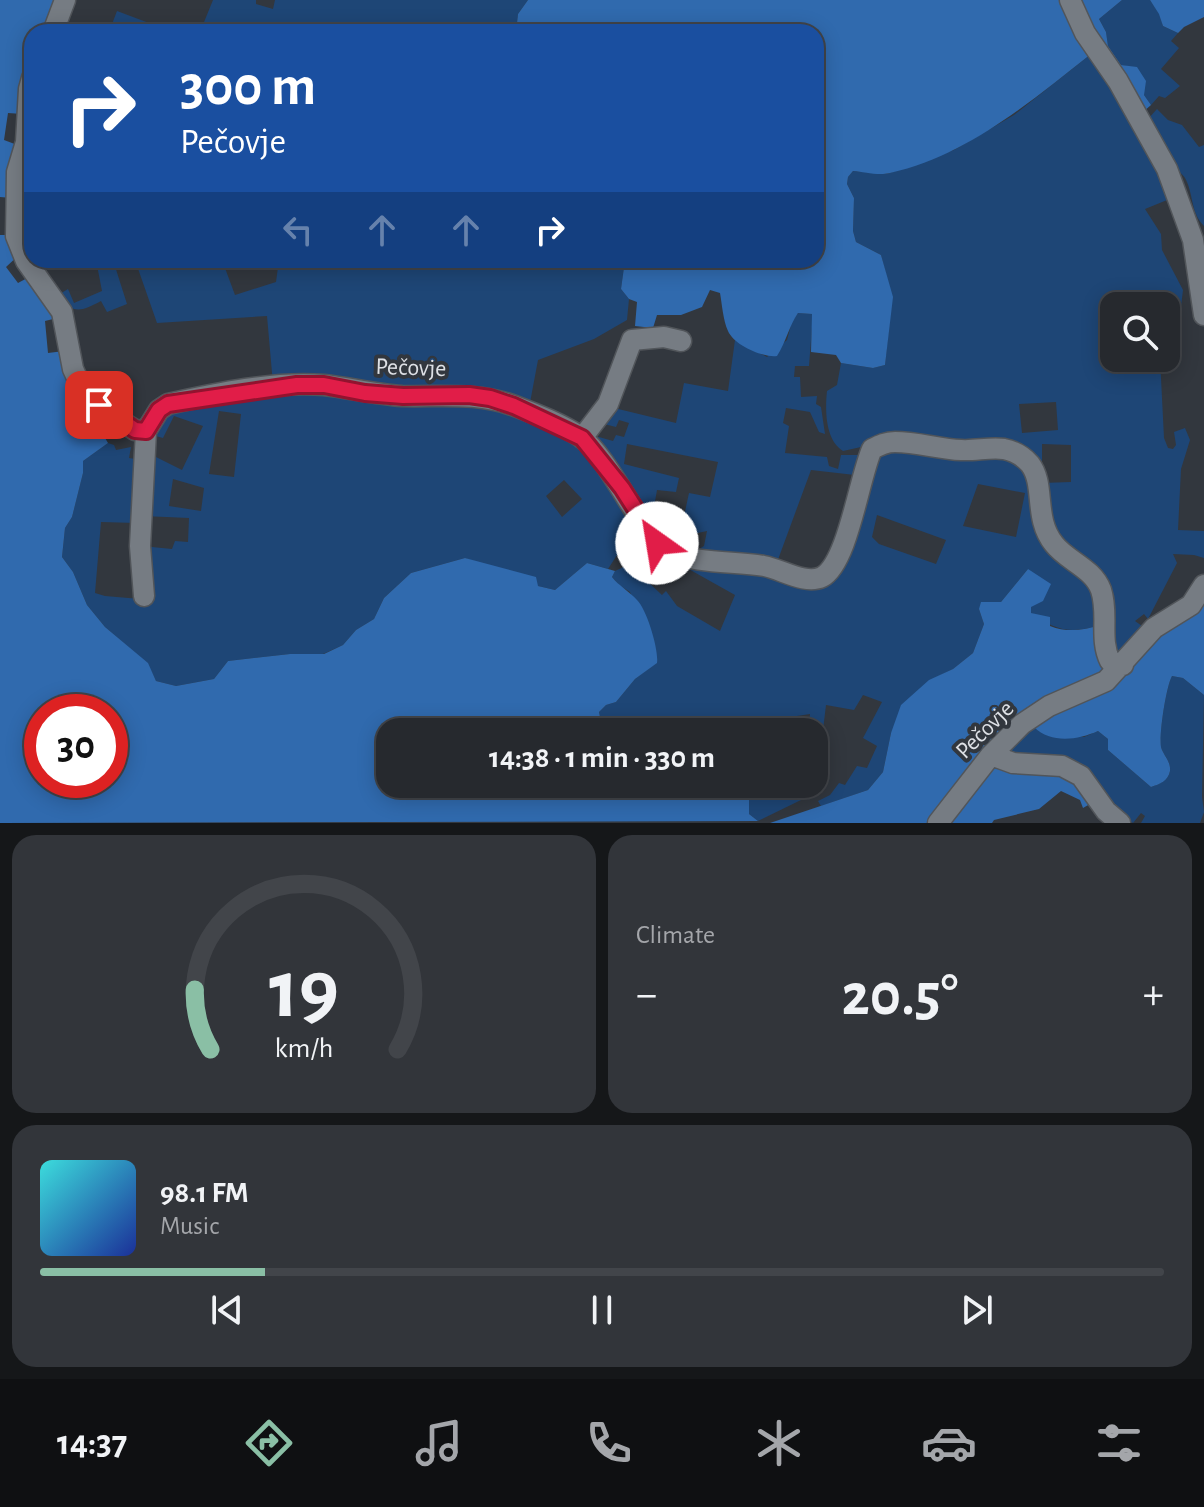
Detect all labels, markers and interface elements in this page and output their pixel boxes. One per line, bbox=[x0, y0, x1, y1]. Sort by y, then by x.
icon: right bbox=[48, 56, 152, 160]
text: 300 m bbox=[180, 59, 316, 115]
text: Pečovje bbox=[180, 124, 286, 160]
icon: left bbox=[276, 208, 320, 252]
icon: ahead bbox=[360, 208, 404, 252]
icon: ahead bbox=[444, 208, 488, 252]
icon: right bbox=[528, 208, 572, 252]
map controls bbox=[1100, 292, 1180, 372]
button: search bbox=[1100, 292, 1180, 372]
street label: Pečovje bbox=[375, 355, 447, 381]
pin bbox=[65, 371, 133, 439]
icon: arrive bbox=[77, 383, 121, 427]
position arrow bbox=[615, 501, 699, 585]
speed limit sign: 30 bbox=[24, 694, 128, 798]
street label: Pečovje bbox=[951, 696, 1019, 764]
text: 14:38 · 1 min · 330 m bbox=[489, 743, 715, 773]
text: Climate bbox=[636, 922, 715, 948]
text: 19 bbox=[269, 949, 339, 1033]
text: 20.5° bbox=[842, 966, 958, 1026]
text: − bbox=[636, 973, 657, 1017]
text: + bbox=[1143, 973, 1164, 1017]
text: km/h bbox=[275, 1034, 333, 1063]
text: 98.1 FM bbox=[160, 1178, 249, 1208]
text: Music bbox=[160, 1213, 219, 1239]
icon: previous bbox=[205, 1288, 249, 1332]
icon: pause bbox=[580, 1288, 624, 1332]
icon: next bbox=[955, 1288, 999, 1332]
icon: directions bbox=[241, 1415, 297, 1471]
icon: music bbox=[411, 1415, 467, 1471]
icon: phone bbox=[581, 1415, 637, 1471]
icon: climate bbox=[751, 1415, 807, 1471]
icon: car bbox=[921, 1415, 977, 1471]
icon: filters bbox=[1091, 1415, 1147, 1471]
text: 14:37 bbox=[57, 1425, 127, 1461]

